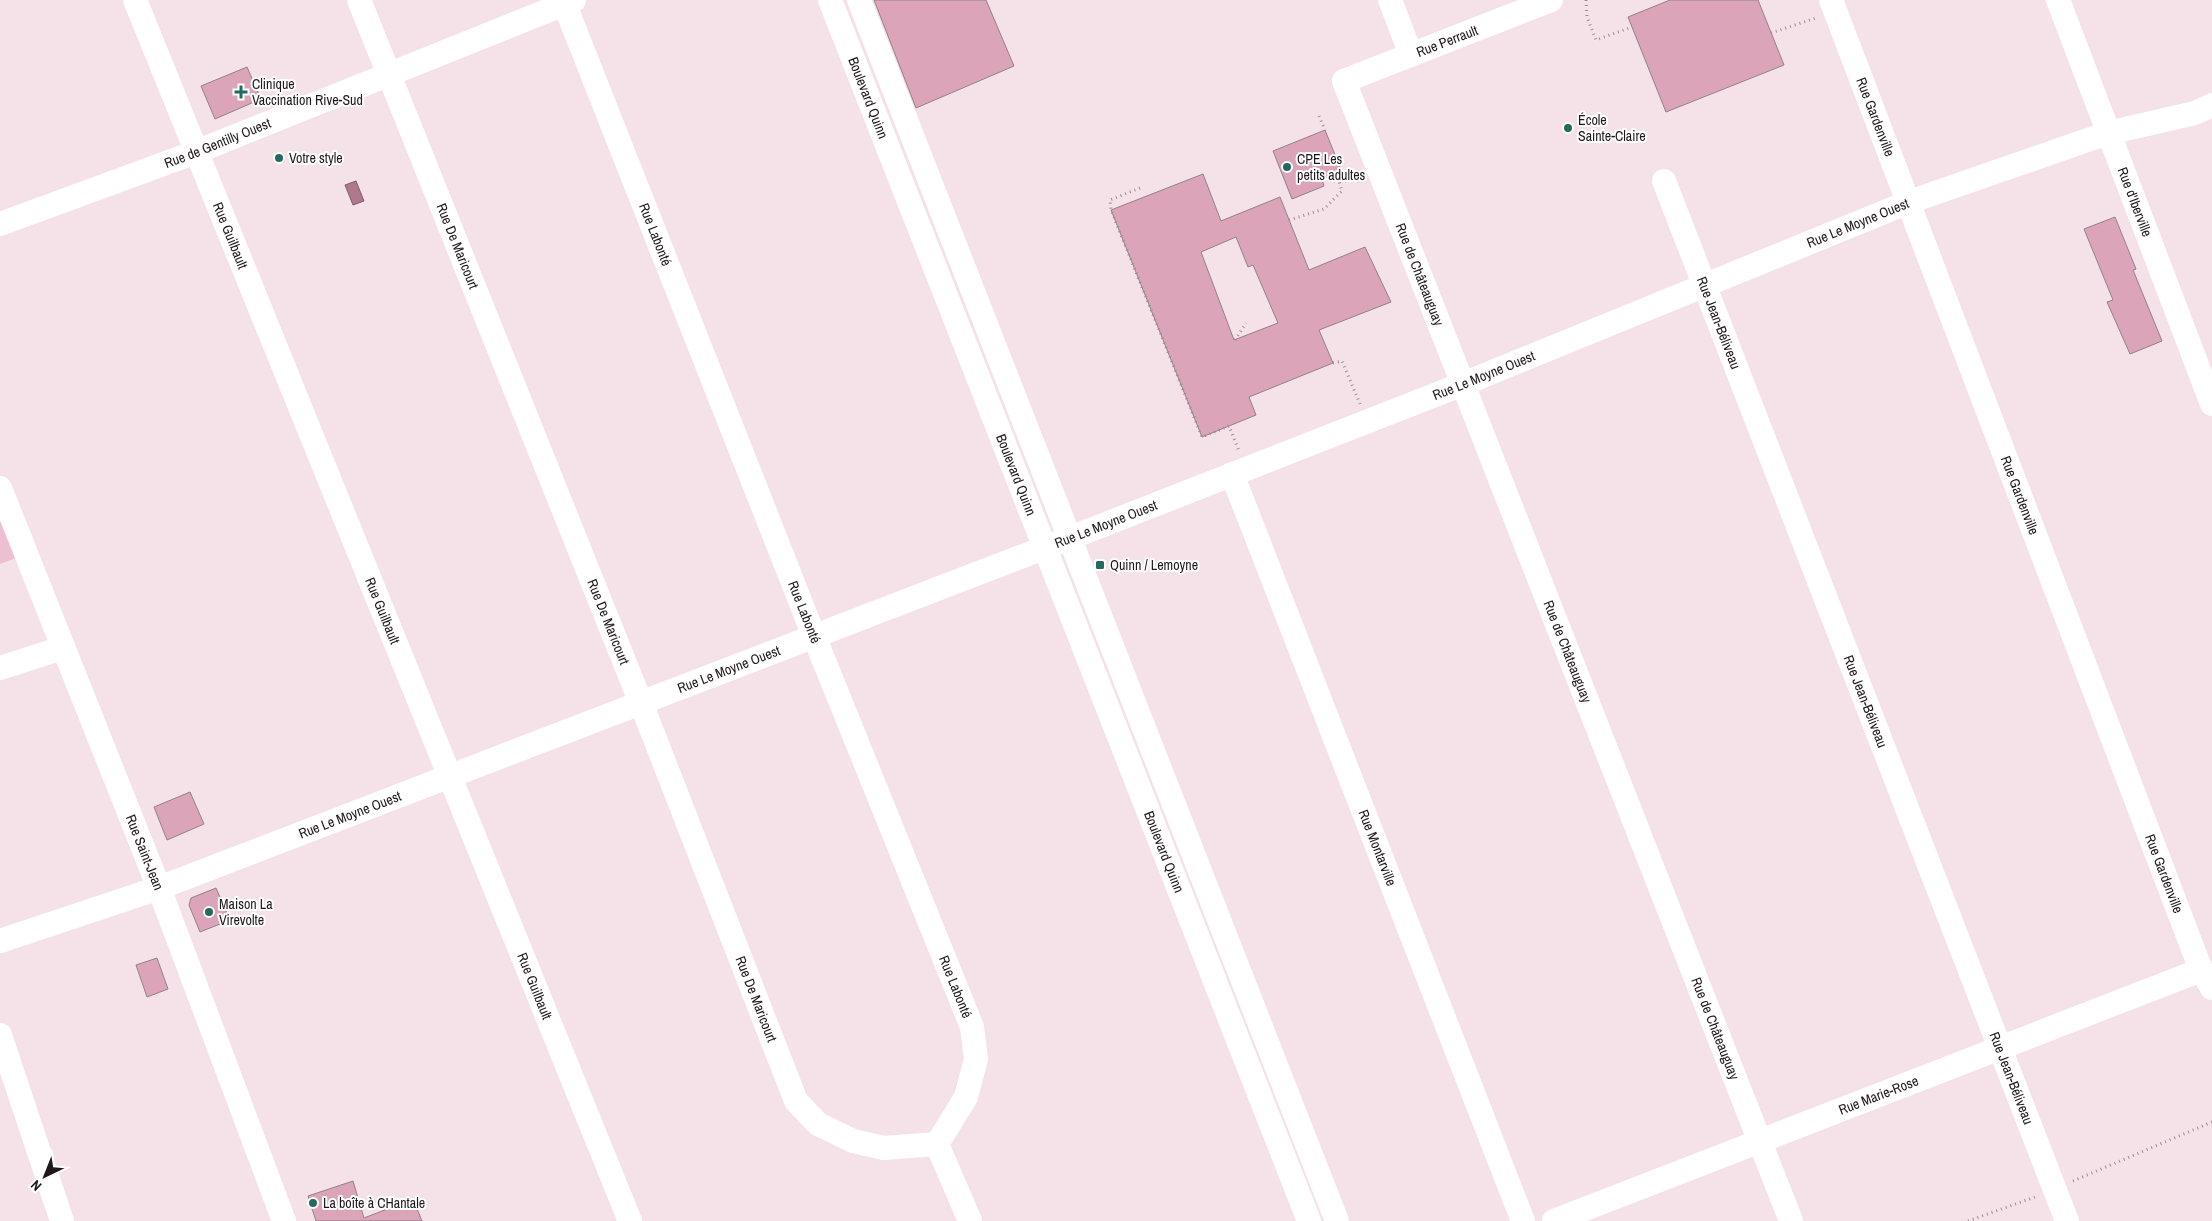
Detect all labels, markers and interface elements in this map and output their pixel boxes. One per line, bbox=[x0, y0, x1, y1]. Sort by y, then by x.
street label: Rue Perrault bbox=[1414, 21, 1480, 61]
street label: Boulevard Quinn bbox=[844, 54, 892, 141]
place label: Clinique Vaccination Rive-Sud bbox=[252, 75, 363, 109]
street label: Rue Gardenville bbox=[1852, 75, 1899, 159]
marker: Clinique Vaccination Rive-Sud bbox=[234, 85, 248, 99]
place label: École Sainte-Claire bbox=[1578, 111, 1646, 145]
street label: Rue de Gentilly Ouest bbox=[162, 114, 273, 172]
marker: École Sainte-Claire bbox=[1562, 122, 1574, 134]
place label: Votre style bbox=[289, 149, 343, 167]
place label: CPE Les petits adultes bbox=[1297, 150, 1366, 184]
marker: Votre style bbox=[273, 152, 285, 164]
marker: CPE Les petits adultes bbox=[1281, 161, 1293, 173]
street label: Rue d'Iberville bbox=[2113, 164, 2156, 239]
street label: Rue Le Moyne Ouest bbox=[1804, 194, 1911, 252]
street label: Rue Guilbault bbox=[209, 199, 252, 271]
street label: Rue Labonté bbox=[635, 200, 676, 268]
street label: Rue De Maricourt bbox=[432, 201, 483, 291]
street label: Rue de Châteauguay bbox=[1392, 221, 1448, 328]
street label: Rue Jean-Béliveau bbox=[1693, 274, 1745, 372]
street label: Rue Le Moyne Ouest bbox=[1430, 347, 1537, 404]
street label: Boulevard Quinn bbox=[992, 431, 1040, 518]
street label: Rue Gardenville bbox=[1997, 453, 2043, 537]
street label: Rue Le Moyne Ouest bbox=[1052, 496, 1160, 552]
place label: Quinn / Lemoyne bbox=[1110, 556, 1198, 574]
marker: Quinn / Lemoyne bbox=[1094, 559, 1106, 571]
street label: Rue Guilbault bbox=[361, 575, 404, 647]
street label: Rue De Maricourt bbox=[583, 576, 634, 667]
street label: Rue Labonté bbox=[784, 578, 825, 646]
street label: Rue de Châteauguay bbox=[1539, 598, 1596, 706]
street label: Rue Le Moyne Ouest bbox=[675, 641, 783, 697]
street label: Rue Jean-Béliveau bbox=[1840, 652, 1892, 750]
street label: Rue Le Moyne Ouest bbox=[296, 787, 404, 843]
street label: Rue Montarville bbox=[1355, 807, 1401, 888]
street label: Boulevard Quinn bbox=[1140, 808, 1188, 895]
street label: Rue Saint-Jean bbox=[122, 812, 168, 893]
street label: Rue Gardenville bbox=[2141, 832, 2187, 916]
place label: Maison La Virevolte bbox=[219, 895, 273, 929]
marker: Maison La Virevolte bbox=[203, 906, 215, 918]
street label: Rue Guilbault bbox=[513, 950, 556, 1022]
street label: Rue De Maricourt bbox=[731, 953, 781, 1044]
street label: Rue Labonté bbox=[935, 953, 976, 1021]
street label: Rue de Châteauguay bbox=[1687, 975, 1744, 1083]
street label: Rue Jean-Béliveau bbox=[1986, 1029, 2038, 1127]
street label: Rue Marie-Rose bbox=[1836, 1071, 1921, 1119]
north arrow bbox=[20, 1151, 70, 1201]
text: N bbox=[27, 1176, 45, 1195]
place label: La boîte à CHantale bbox=[323, 1194, 425, 1212]
marker: La boîte à CHantale bbox=[307, 1197, 319, 1209]

